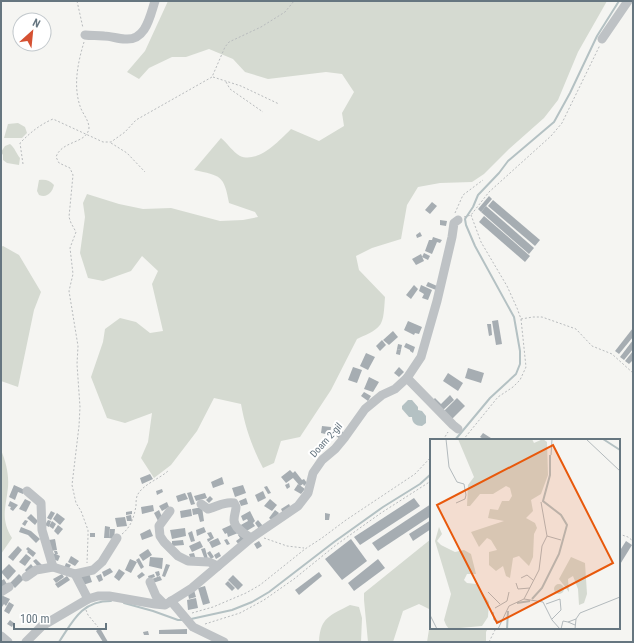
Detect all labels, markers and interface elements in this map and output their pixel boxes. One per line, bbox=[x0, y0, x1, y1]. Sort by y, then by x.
north arrow bbox=[12, 12, 52, 52]
text: N bbox=[30, 16, 42, 31]
street label: Doam 2-gil bbox=[308, 421, 344, 459]
inset map bbox=[430, 439, 620, 629]
scale bar bbox=[14, 605, 106, 631]
text: 100 m bbox=[20, 612, 50, 626]

